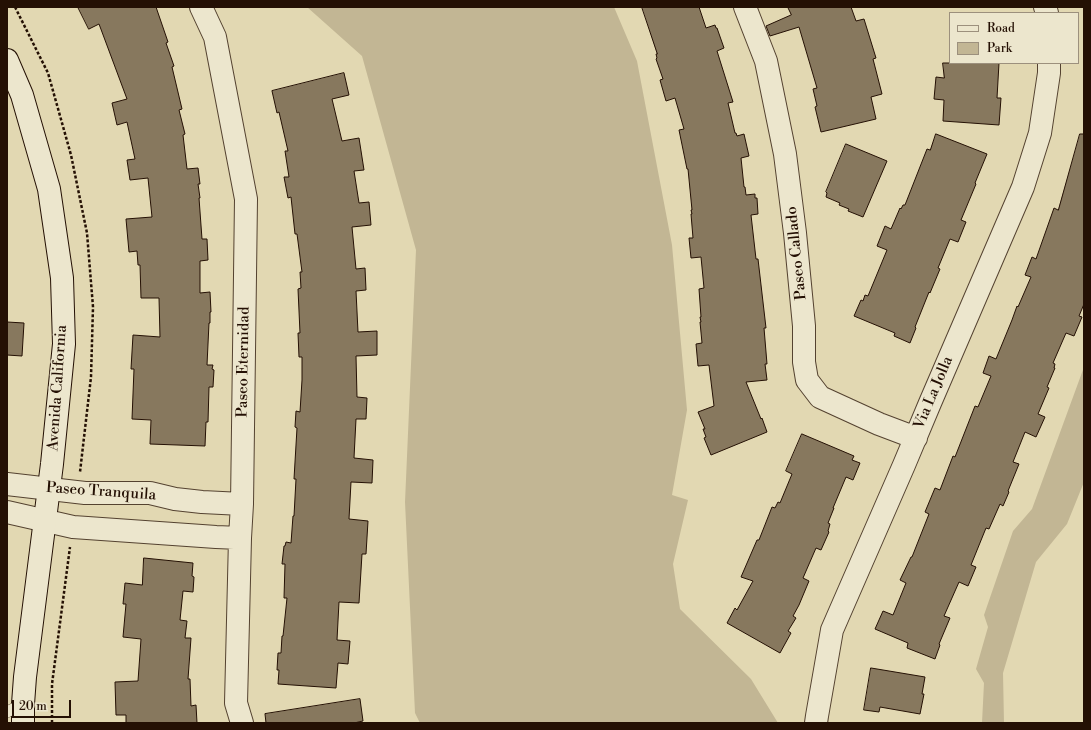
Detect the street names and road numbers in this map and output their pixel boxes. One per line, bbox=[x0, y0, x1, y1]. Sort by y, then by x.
street label: Paseo Callado bbox=[783, 205, 811, 301]
street label: Paseo Eternidad bbox=[234, 306, 254, 418]
street label: Avenida California bbox=[45, 324, 71, 452]
street label: Via La Jolla bbox=[911, 354, 957, 432]
street label: Paseo Tranquila bbox=[45, 479, 157, 505]

